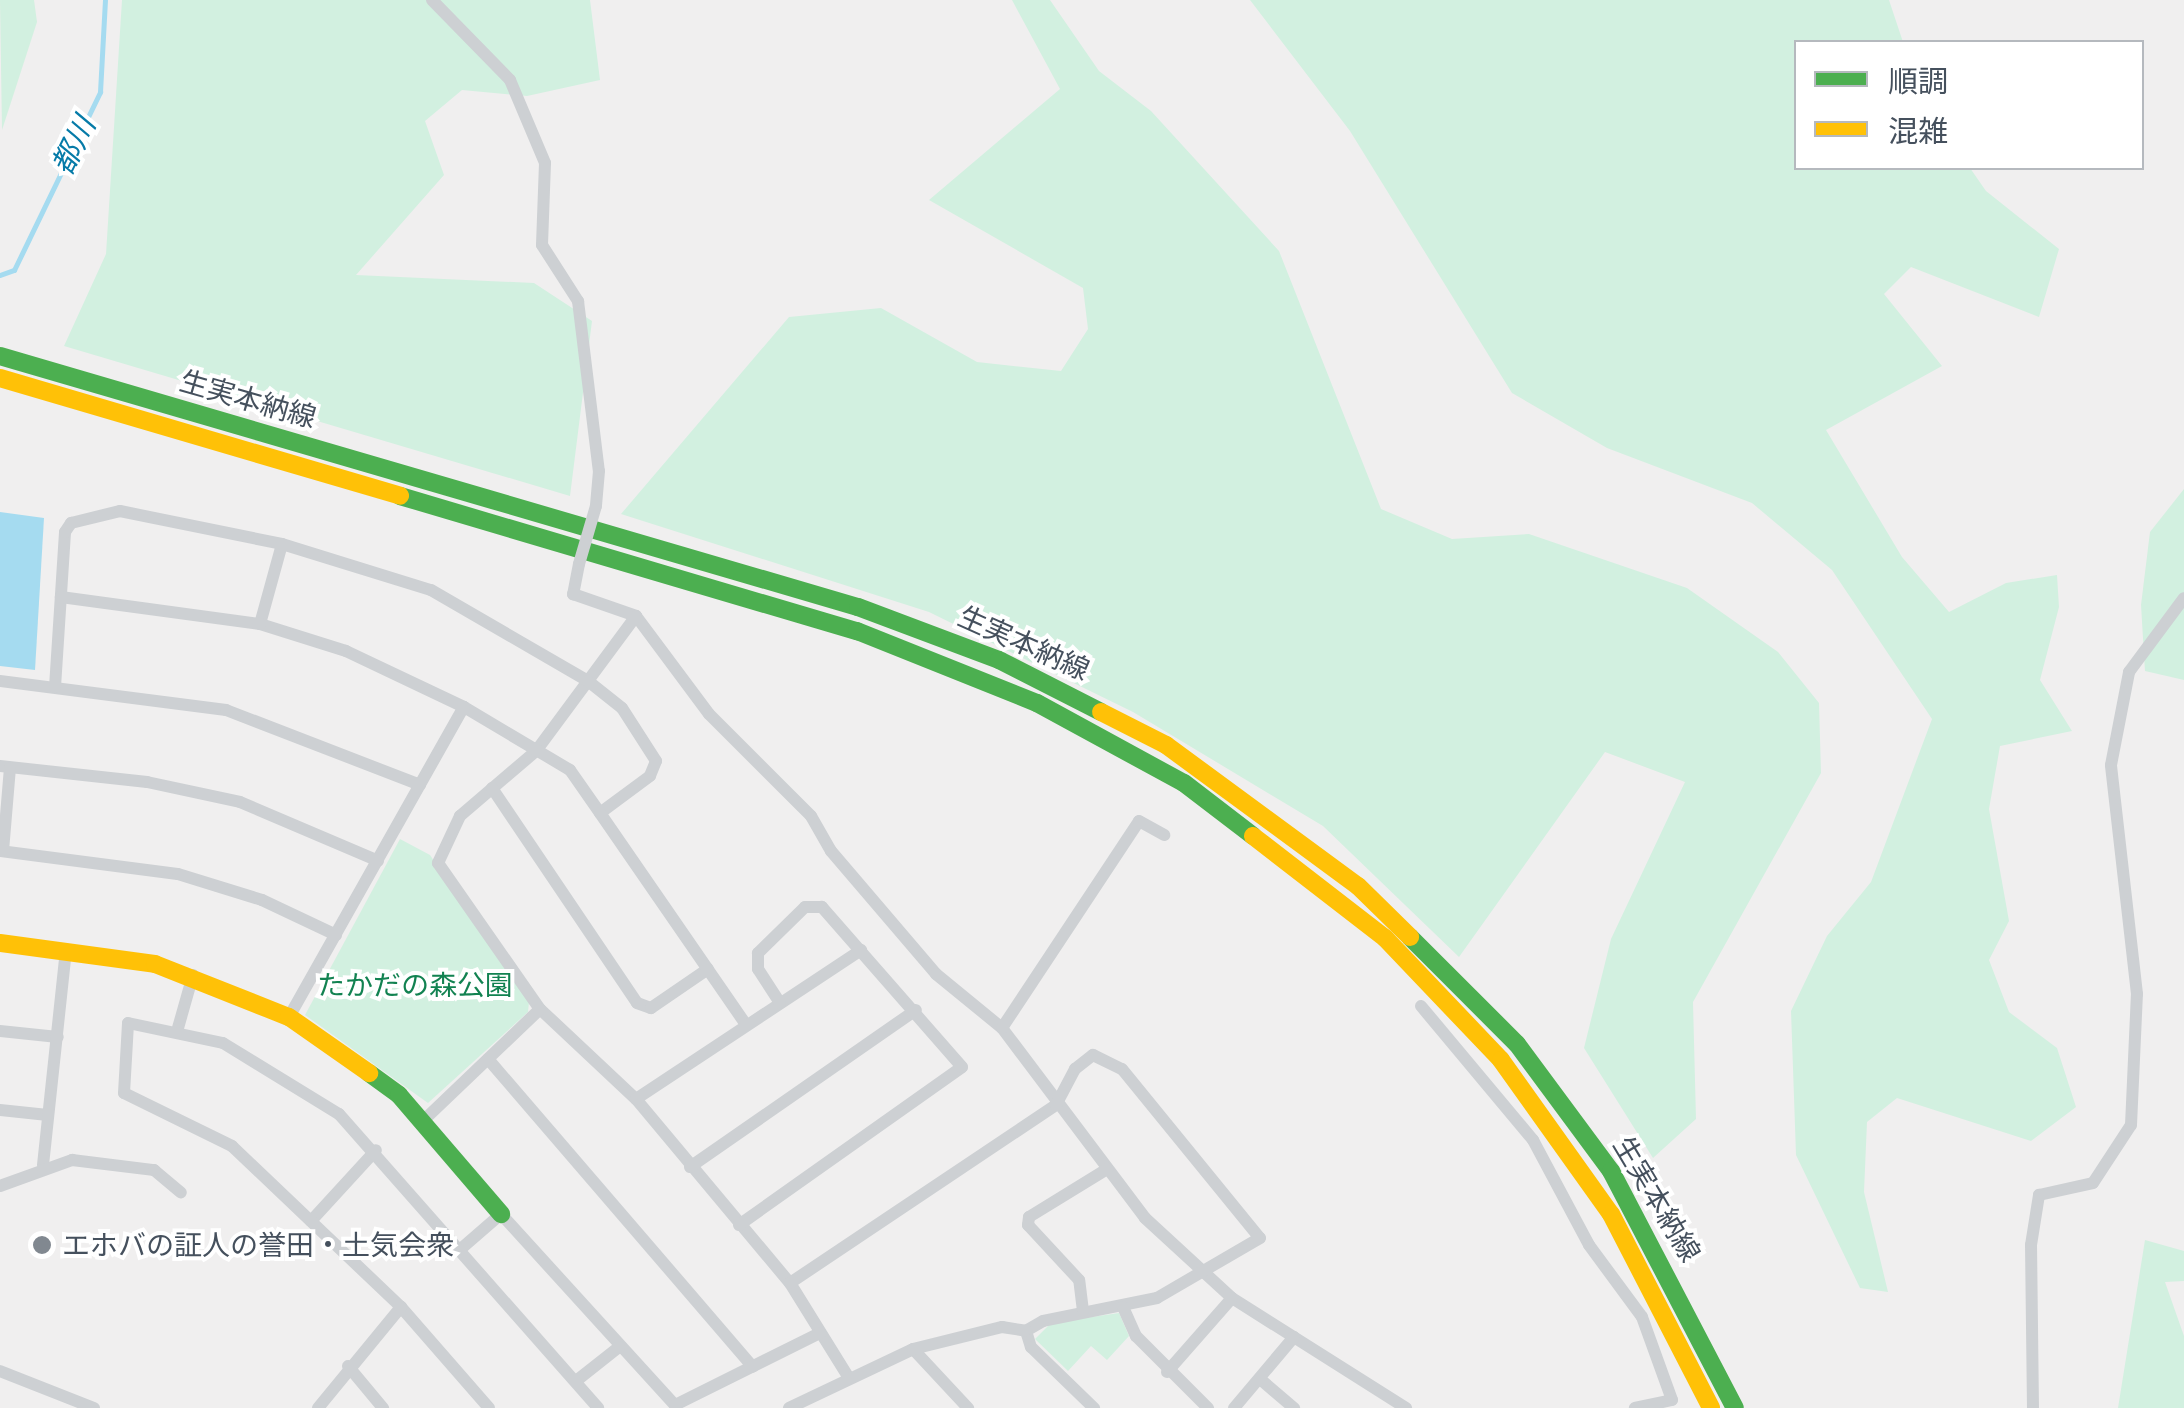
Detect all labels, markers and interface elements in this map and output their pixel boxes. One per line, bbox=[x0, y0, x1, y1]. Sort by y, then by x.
legend bbox=[1794, 40, 2144, 170]
text: 順調 bbox=[1888, 63, 1948, 100]
water label: 都川 bbox=[45, 111, 103, 181]
text: 混雑 bbox=[1888, 113, 1948, 150]
street label: 生実本納線 bbox=[176, 364, 320, 434]
street label: 生実本納線 bbox=[953, 599, 1095, 687]
park label: たかだの森公園 bbox=[317, 968, 513, 1002]
street label: 生実本納線 bbox=[1607, 1130, 1707, 1268]
place label: エホバの証人の誉田・土気会衆 bbox=[62, 1228, 454, 1262]
marker: エホバの証人の誉田・土気会衆 bbox=[31, 1234, 53, 1256]

